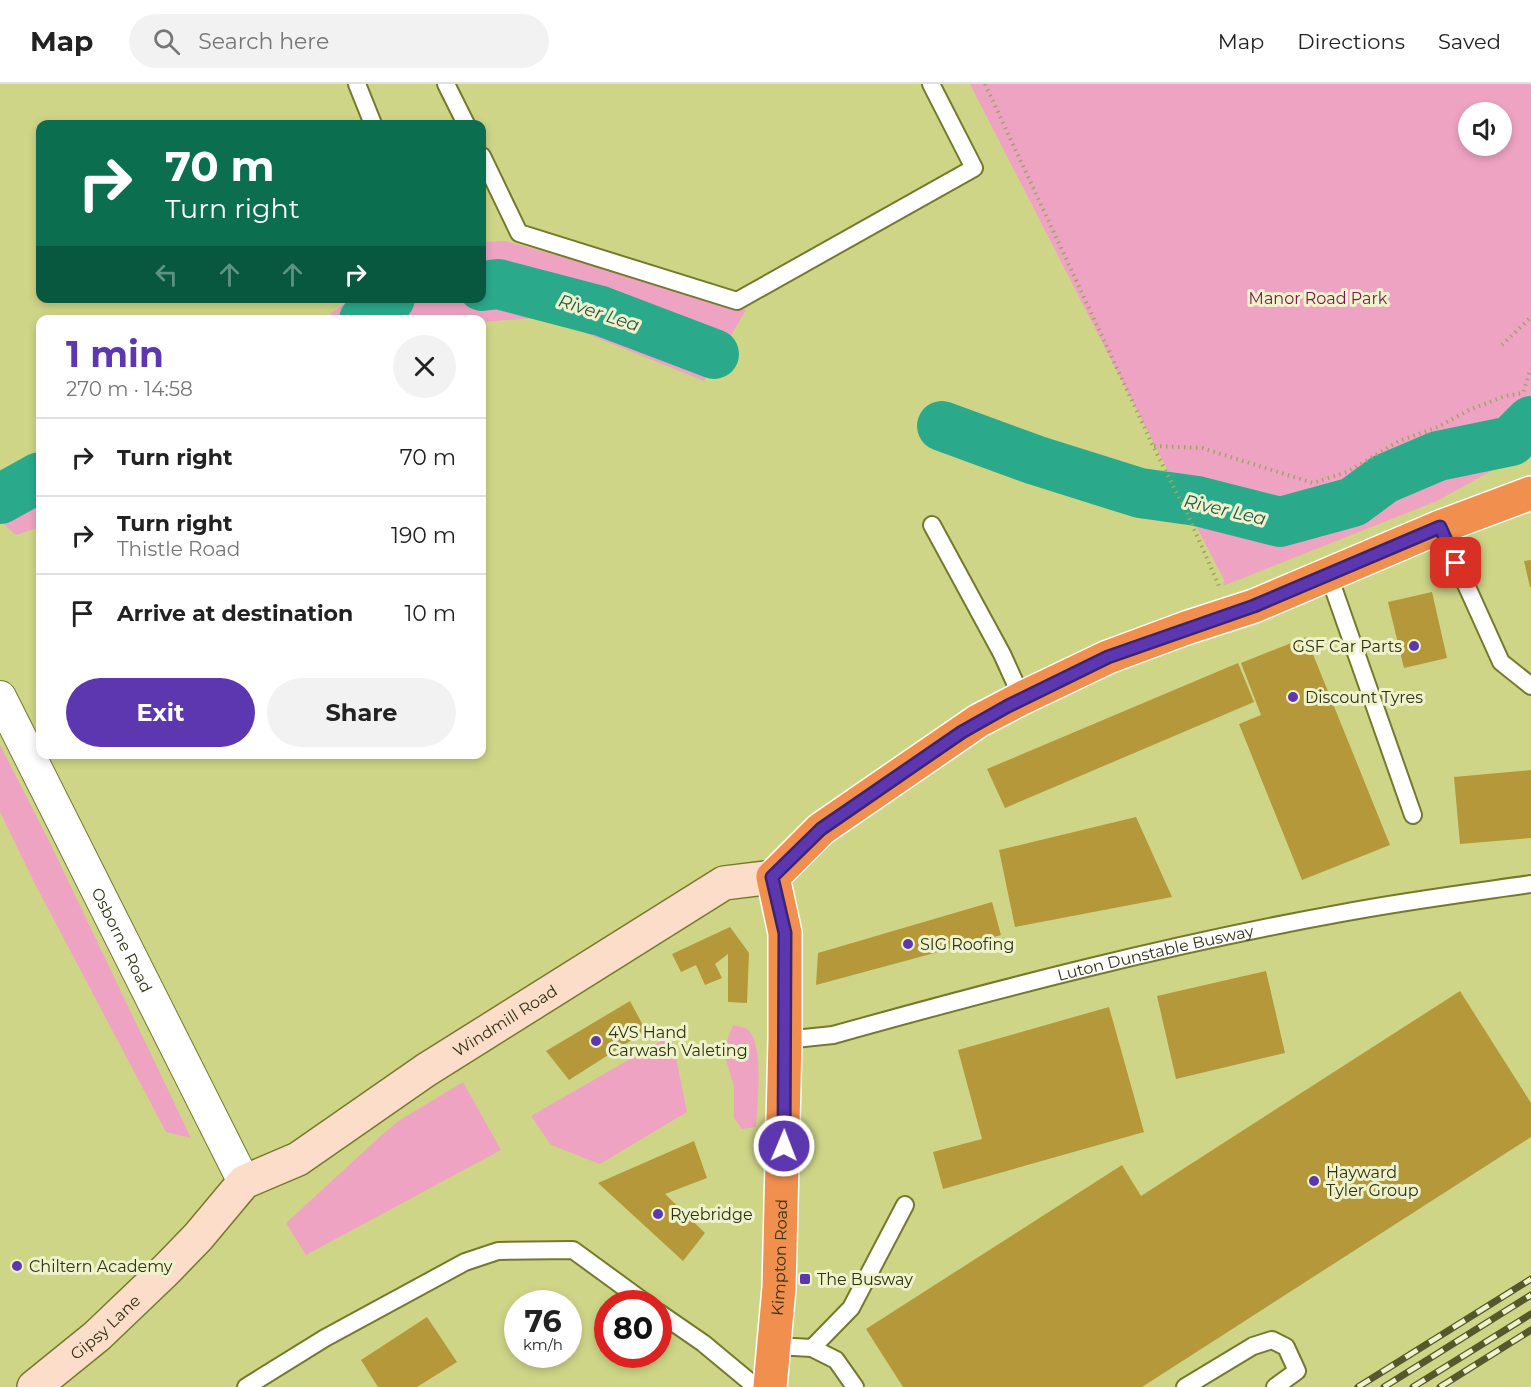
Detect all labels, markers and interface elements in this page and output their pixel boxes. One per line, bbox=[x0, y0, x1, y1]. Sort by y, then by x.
search box bbox=[129, 14, 549, 68]
text: Map bbox=[30, 24, 93, 58]
icon: search bbox=[150, 25, 183, 58]
text: Search here bbox=[198, 28, 329, 55]
text: Map bbox=[1218, 29, 1264, 54]
text: Directions bbox=[1297, 29, 1405, 54]
text: Saved bbox=[1438, 29, 1501, 54]
map controls bbox=[1458, 102, 1512, 156]
button: sound bbox=[1458, 102, 1512, 156]
text: 70 m bbox=[165, 140, 275, 192]
icon: right bbox=[66, 144, 144, 222]
text: Turn right bbox=[165, 192, 300, 225]
icon: left bbox=[150, 258, 183, 291]
icon: ahead bbox=[213, 258, 246, 291]
icon: ahead bbox=[276, 258, 309, 291]
icon: right bbox=[339, 258, 372, 291]
park label: Manor Road Park bbox=[1249, 289, 1388, 308]
water label: River Lea bbox=[556, 290, 642, 336]
text: 1 min bbox=[66, 332, 164, 376]
button: close bbox=[393, 335, 456, 398]
text: 270 m · 14:58 bbox=[66, 377, 193, 401]
icon: right bbox=[66, 441, 99, 474]
text: Turn right bbox=[117, 444, 232, 471]
text: 70 m bbox=[400, 444, 456, 471]
water label: River Lea bbox=[1182, 490, 1268, 530]
text: Turn right bbox=[117, 510, 232, 537]
icon: right bbox=[66, 519, 99, 552]
text: 190 m bbox=[391, 522, 456, 549]
text: Thistle Road bbox=[117, 537, 240, 561]
pin bbox=[1430, 537, 1481, 588]
icon: arrive bbox=[1439, 546, 1472, 579]
icon: arrive bbox=[66, 597, 99, 630]
text: Arrive at destination bbox=[117, 600, 353, 627]
text: 10 m bbox=[404, 600, 456, 627]
place label: GSF Car Parts bbox=[1293, 637, 1402, 656]
marker: GSF Car Parts bbox=[1407, 639, 1421, 653]
button: Exit bbox=[66, 678, 255, 747]
button: Share bbox=[267, 678, 456, 747]
place label: Discount Tyres bbox=[1305, 688, 1423, 707]
marker: Discount Tyres bbox=[1286, 690, 1300, 704]
street label: Osborne Road bbox=[88, 884, 157, 996]
street label: Luton Dunstable Busway bbox=[1055, 921, 1255, 984]
place label: SIG Roofing bbox=[920, 935, 1014, 954]
marker: SIG Roofing bbox=[901, 937, 915, 951]
street label: Windmill Road bbox=[449, 981, 561, 1060]
place label: 4VS Hand Carwash Valeting bbox=[608, 1023, 748, 1060]
marker: 4VS Hand Carwash Valeting bbox=[589, 1034, 603, 1048]
position arrow bbox=[752, 1114, 816, 1178]
place label: Hayward Tyler Group bbox=[1326, 1163, 1419, 1200]
marker: Hayward Tyler Group bbox=[1307, 1174, 1321, 1188]
street label: Kimpton Road bbox=[767, 1199, 791, 1317]
place label: Ryebridge bbox=[670, 1205, 753, 1224]
marker: Ryebridge bbox=[651, 1207, 665, 1221]
place label: Chiltern Academy bbox=[29, 1257, 173, 1276]
marker: Chiltern Academy bbox=[10, 1259, 24, 1273]
place label: The Busway bbox=[817, 1270, 913, 1289]
marker: The Busway bbox=[798, 1272, 812, 1286]
speed limit sign: 80 bbox=[594, 1290, 672, 1368]
street label: Gipsy Lane bbox=[66, 1291, 144, 1363]
text: 76 bbox=[524, 1303, 562, 1340]
text: km/h bbox=[523, 1335, 563, 1354]

